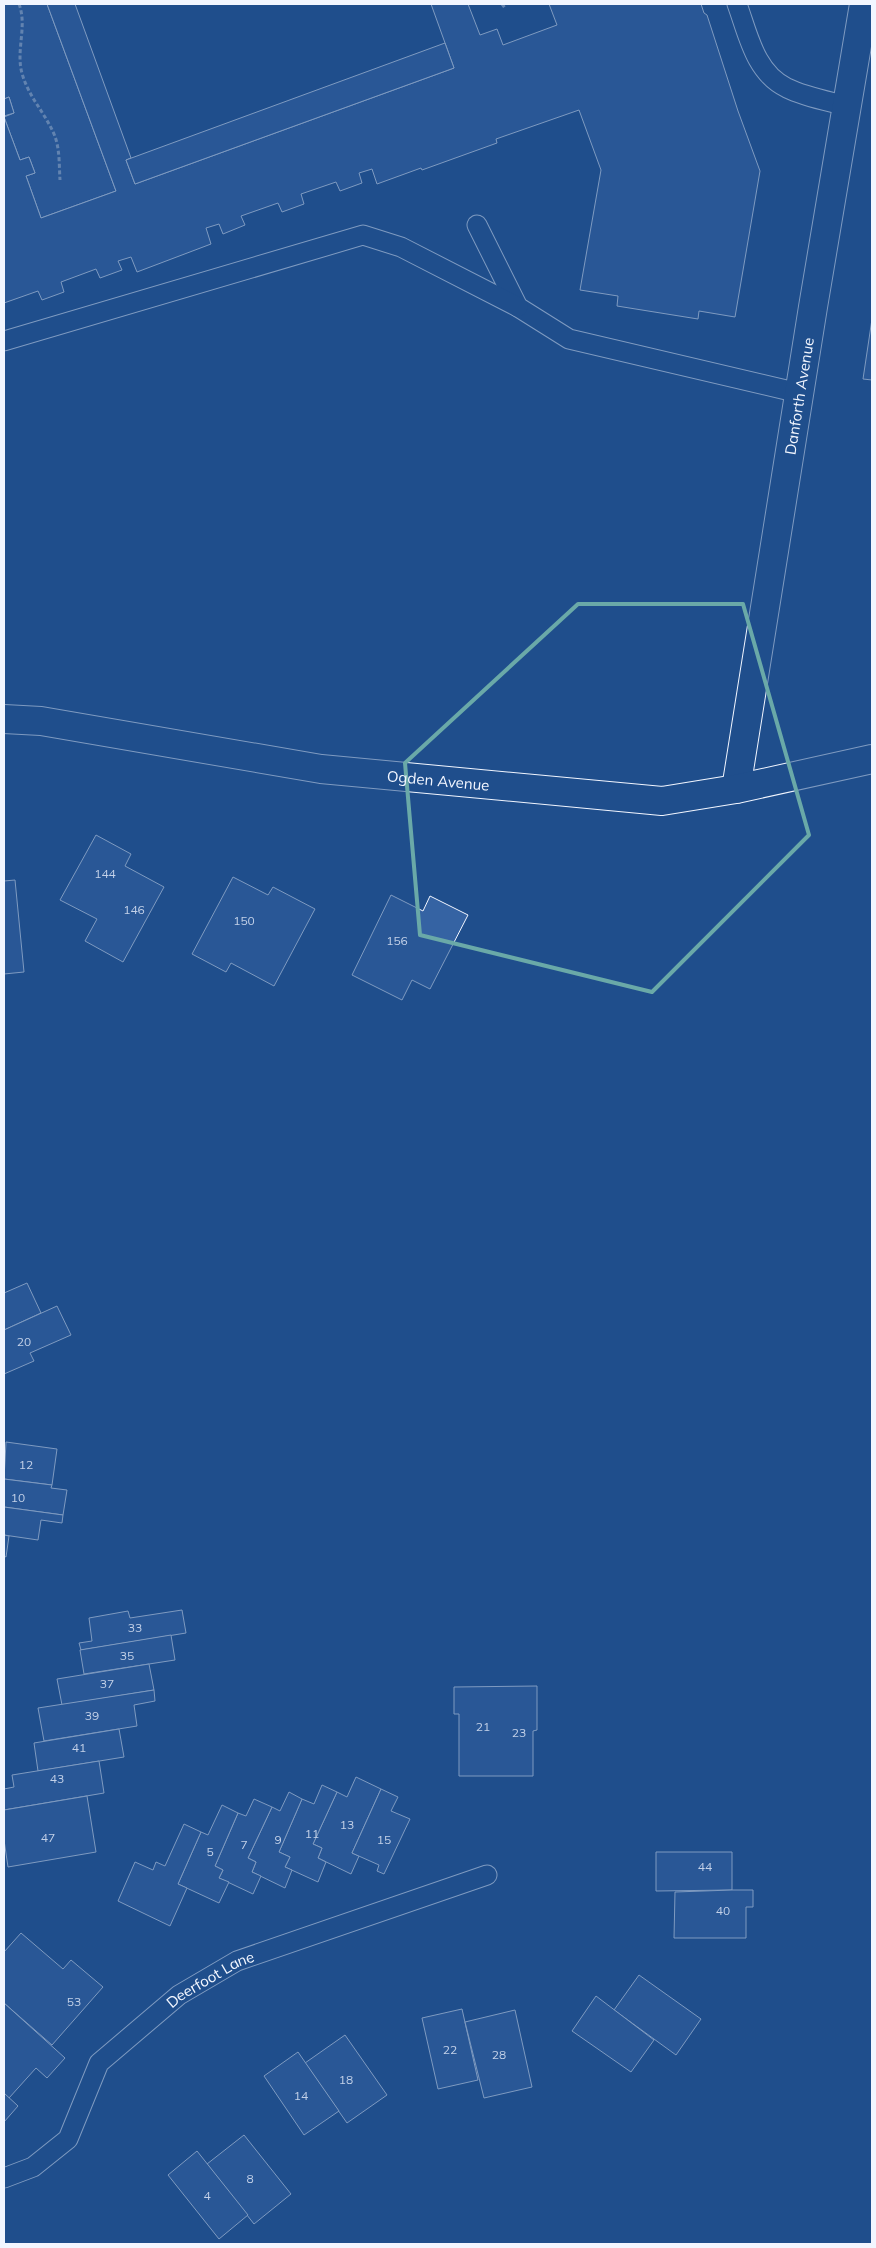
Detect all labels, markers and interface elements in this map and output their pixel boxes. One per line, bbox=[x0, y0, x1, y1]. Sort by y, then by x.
street label: Danforth Avenue bbox=[780, 336, 818, 456]
street label: Ogden Avenue bbox=[386, 766, 490, 794]
house number: 144 bbox=[94, 866, 116, 881]
house number: 146 bbox=[123, 902, 145, 917]
house number: 150 bbox=[233, 913, 255, 928]
house number: 156 bbox=[386, 933, 408, 948]
house number: 20 bbox=[17, 1334, 31, 1349]
house number: 12 bbox=[19, 1457, 33, 1472]
house number: 10 bbox=[11, 1490, 25, 1505]
house number: 33 bbox=[128, 1620, 142, 1635]
house number: 35 bbox=[120, 1648, 134, 1663]
house number: 37 bbox=[100, 1676, 114, 1691]
house number: 39 bbox=[85, 1708, 99, 1723]
house number: 21 bbox=[476, 1719, 490, 1734]
house number: 23 bbox=[512, 1725, 526, 1740]
house number: 41 bbox=[72, 1740, 86, 1755]
house number: 43 bbox=[50, 1771, 64, 1786]
house number: 13 bbox=[340, 1817, 354, 1832]
house number: 11 bbox=[305, 1826, 319, 1841]
house number: 47 bbox=[41, 1830, 55, 1845]
house number: 9 bbox=[274, 1832, 282, 1847]
house number: 15 bbox=[377, 1832, 391, 1847]
house number: 7 bbox=[240, 1837, 248, 1852]
house number: 5 bbox=[206, 1844, 214, 1859]
house number: 44 bbox=[698, 1859, 712, 1874]
house number: 40 bbox=[716, 1903, 730, 1918]
street label: Deerfoot Lane bbox=[162, 1946, 256, 2011]
house number: 53 bbox=[67, 1994, 81, 2009]
house number: 22 bbox=[443, 2042, 457, 2057]
house number: 28 bbox=[492, 2047, 506, 2062]
house number: 18 bbox=[339, 2072, 353, 2087]
house number: 14 bbox=[294, 2088, 308, 2103]
house number: 8 bbox=[246, 2171, 254, 2186]
house number: 4 bbox=[203, 2188, 211, 2203]

